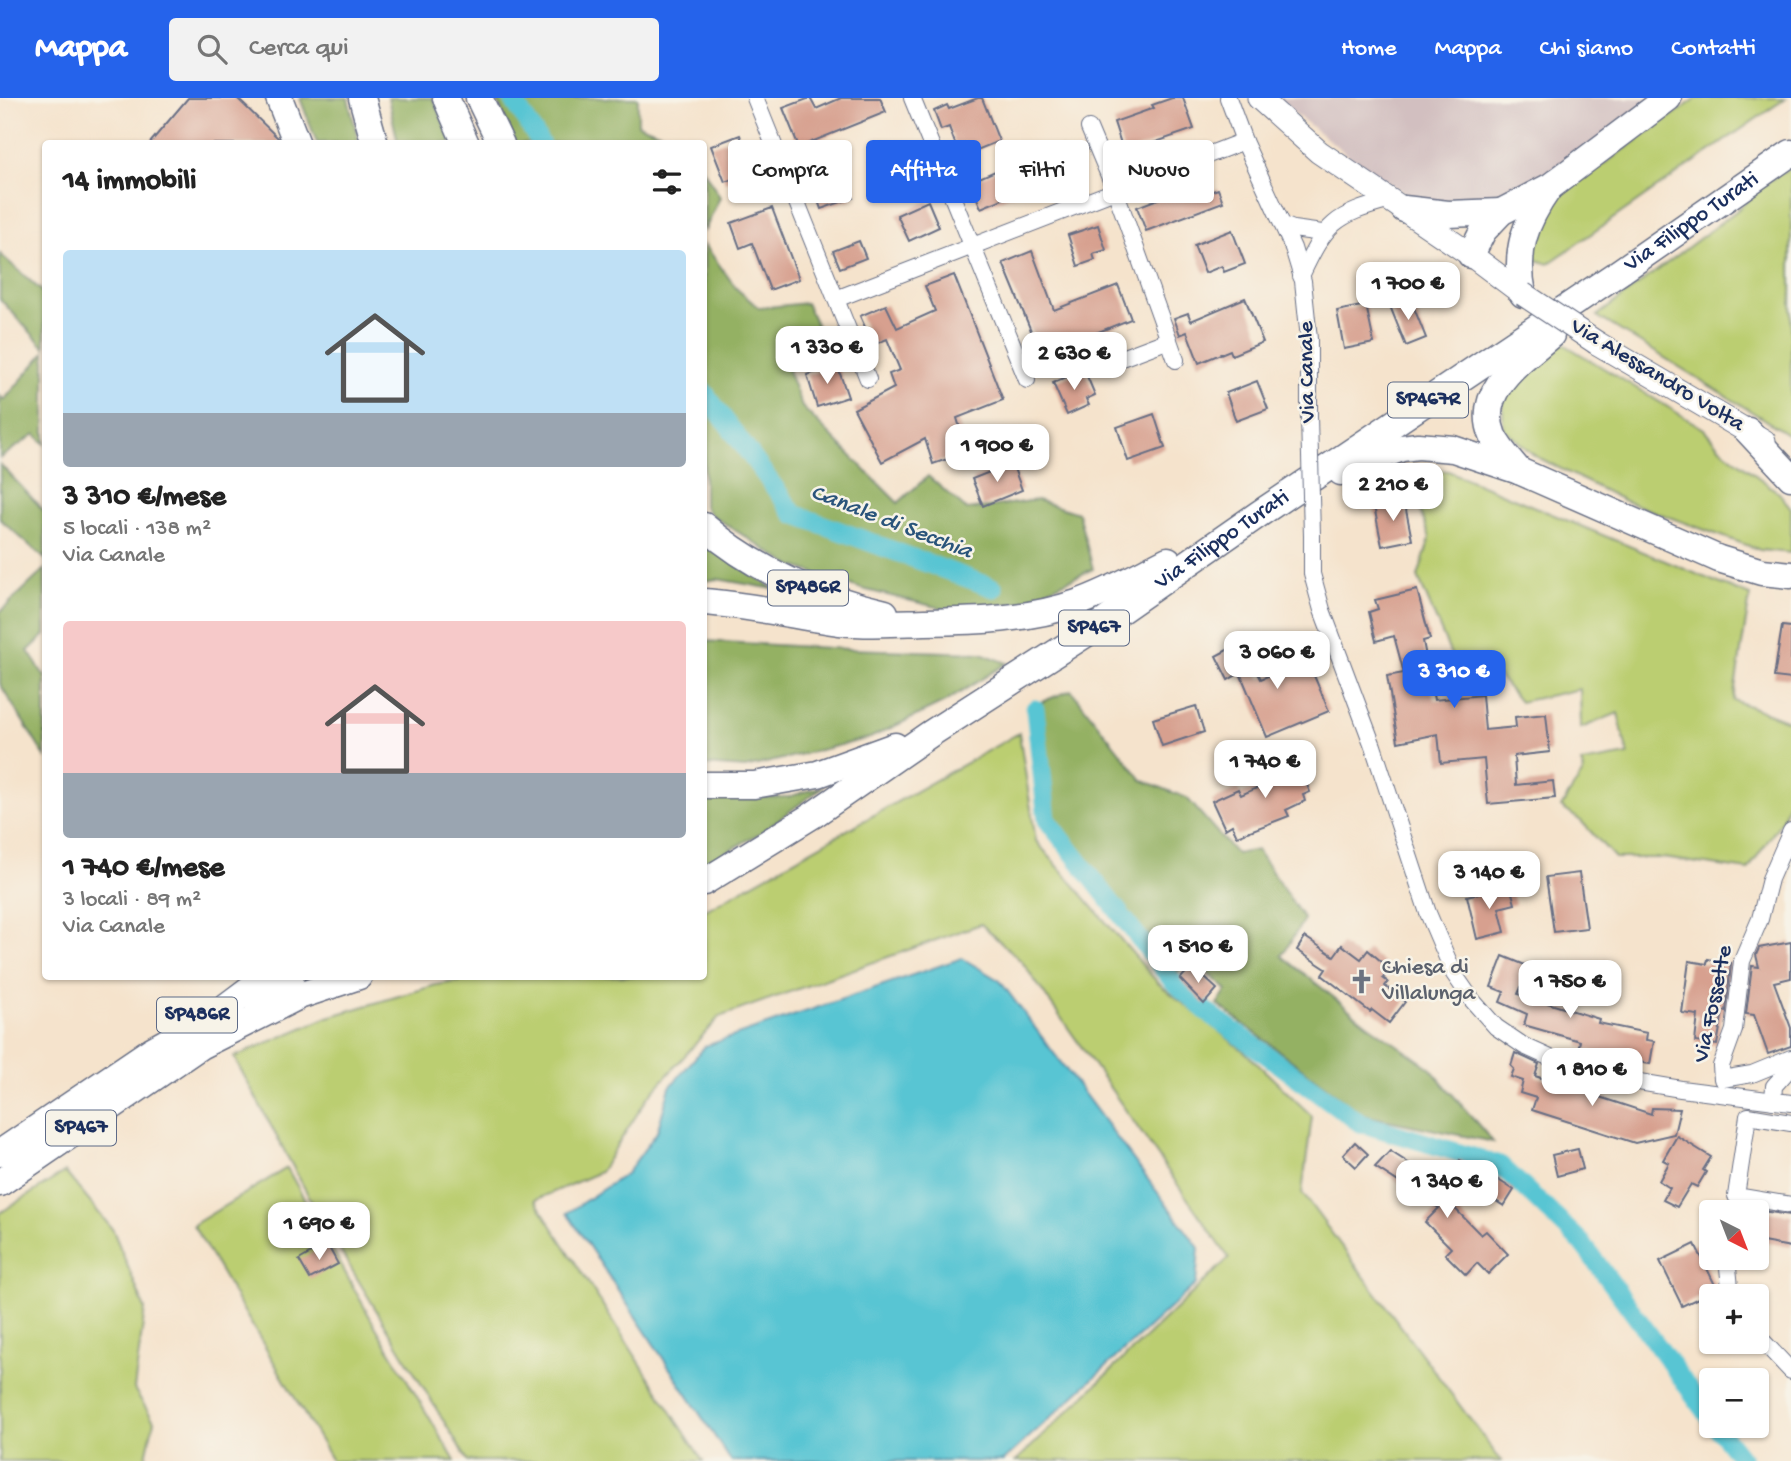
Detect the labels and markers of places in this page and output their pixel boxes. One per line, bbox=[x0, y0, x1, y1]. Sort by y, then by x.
pin: 1 700 € bbox=[1343, 262, 1473, 322]
pin: 1 330 € bbox=[762, 327, 892, 386]
pin: 2 630 € bbox=[1009, 332, 1139, 392]
pin: 1 900 € bbox=[932, 424, 1062, 484]
pin: 2 210 € bbox=[1328, 464, 1458, 523]
pin: 3 060 € bbox=[1212, 632, 1342, 691]
pin: 3 310 € bbox=[1389, 650, 1519, 710]
pin: 1 740 € bbox=[1200, 740, 1330, 800]
pin: 3 140 € bbox=[1424, 852, 1554, 911]
pin: 1 510 € bbox=[1133, 926, 1263, 985]
place label: Chiesa di Villalunga bbox=[1381, 955, 1477, 1008]
pin: 1 750 € bbox=[1505, 960, 1635, 1020]
church icon: Chiesa di Villalunga bbox=[1348, 967, 1376, 995]
pin: 1 810 € bbox=[1527, 1048, 1657, 1108]
pin: 1 340 € bbox=[1382, 1160, 1512, 1220]
pin: 1 690 € bbox=[254, 1202, 384, 1262]

